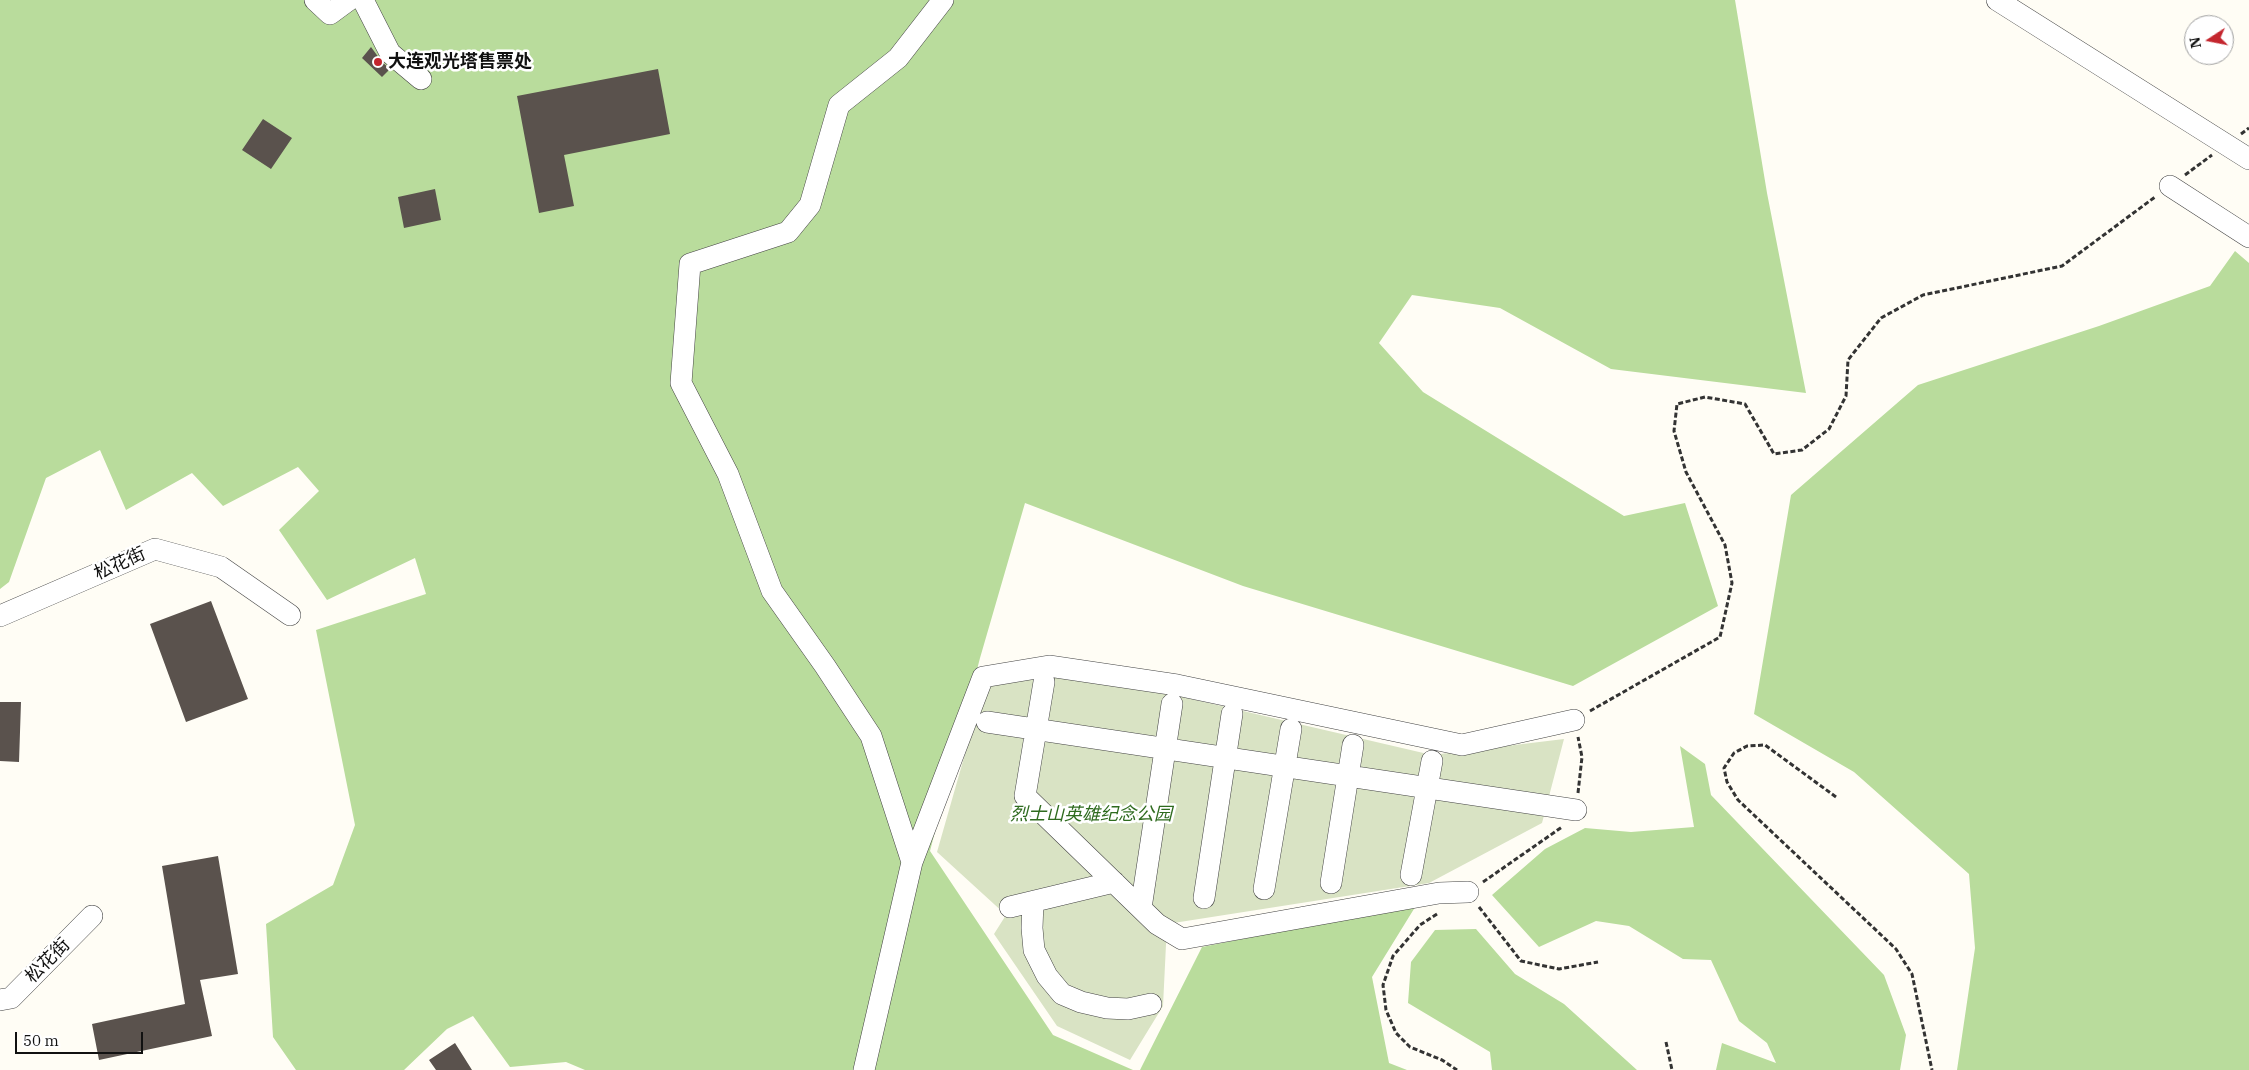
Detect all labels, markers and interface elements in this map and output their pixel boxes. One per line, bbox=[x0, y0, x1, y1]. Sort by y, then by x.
north arrow bbox=[2184, 15, 2234, 65]
text: N bbox=[2185, 36, 2205, 50]
place label: 大连观光塔售票处 bbox=[388, 51, 532, 73]
marker: 大连观光塔售票处 bbox=[372, 56, 384, 68]
street label: 松花街 bbox=[91, 543, 149, 585]
park label: 烈士山英雄纪念公园 bbox=[1010, 804, 1172, 826]
street label: 松花街 bbox=[21, 934, 75, 988]
scale bar bbox=[18, 1022, 145, 1054]
text: 50 m bbox=[23, 1031, 59, 1050]

